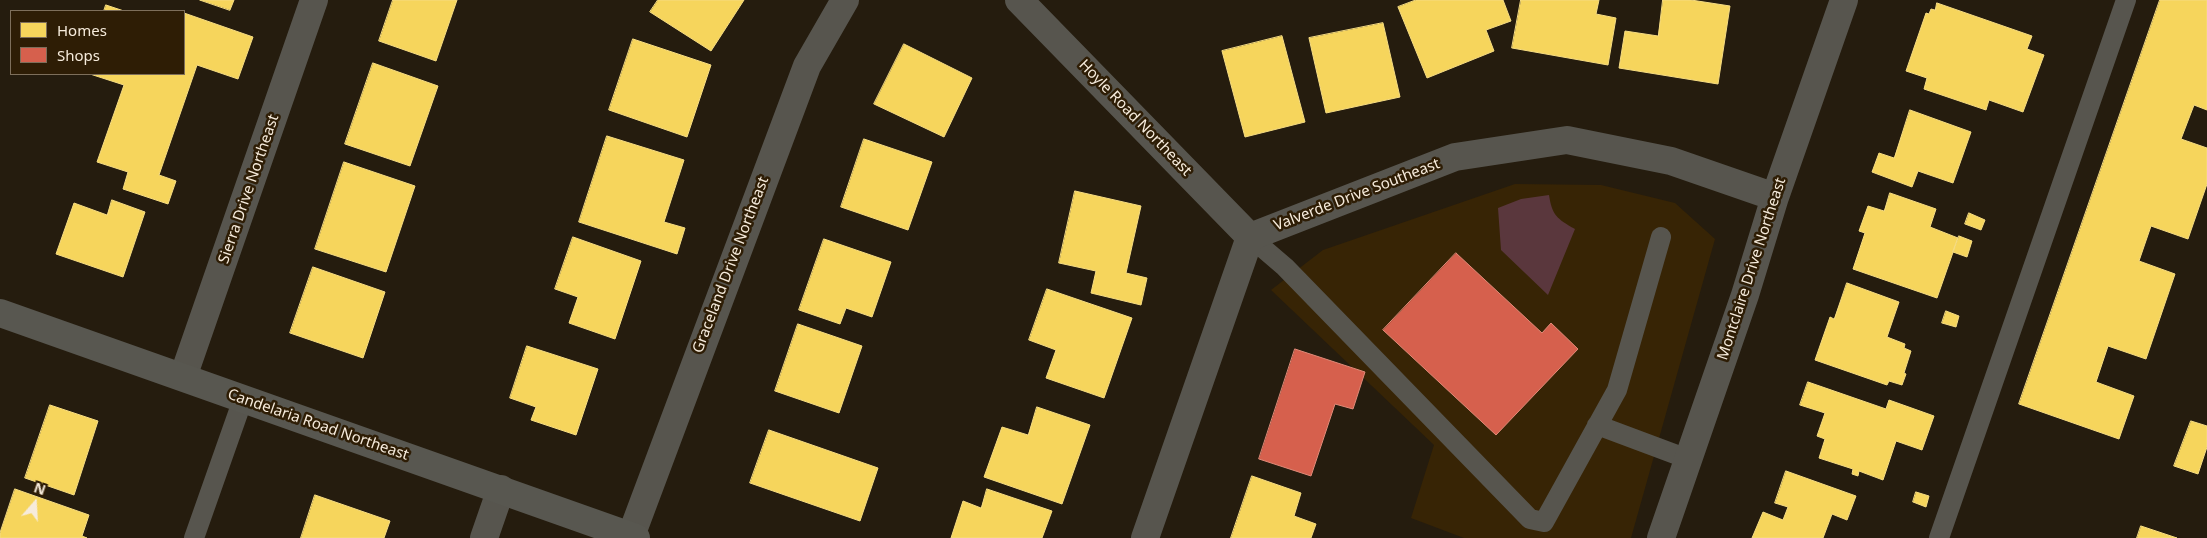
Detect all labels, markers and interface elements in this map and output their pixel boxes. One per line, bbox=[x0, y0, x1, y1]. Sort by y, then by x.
legend bbox=[10, 10, 185, 75]
text: Homes bbox=[57, 20, 107, 40]
text: Shops bbox=[57, 45, 100, 65]
street label: Hoyle Road Northeast bbox=[1075, 56, 1195, 180]
street label: Sierra Drive Northeast bbox=[215, 112, 283, 266]
street label: Valverde Drive Southeast bbox=[1271, 155, 1443, 235]
street label: Graceland Drive Northeast bbox=[689, 174, 773, 356]
street label: Montclaire Drive Northeast bbox=[1714, 175, 1790, 363]
street label: Candelaria Road Northeast bbox=[225, 386, 411, 464]
north arrow bbox=[10, 478, 60, 528]
text: N bbox=[32, 478, 49, 499]

